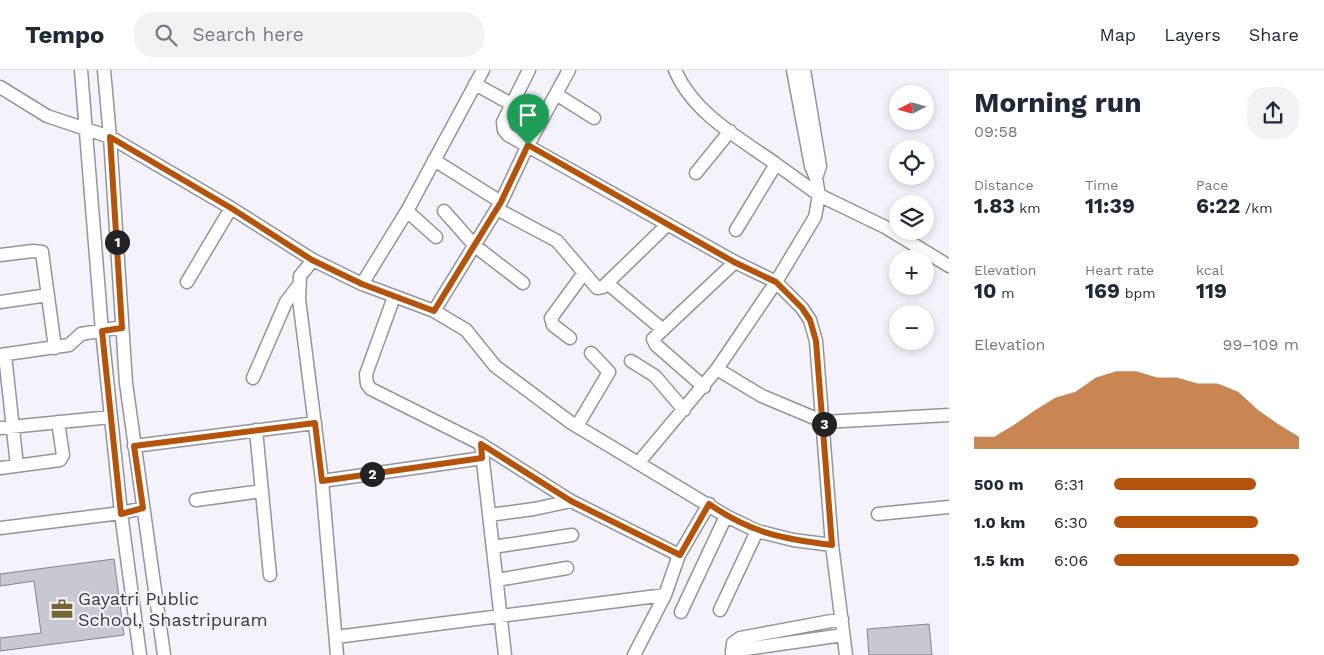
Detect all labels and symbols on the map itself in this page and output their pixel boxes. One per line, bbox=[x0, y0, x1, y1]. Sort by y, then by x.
north arrow bbox=[889, 85, 934, 130]
pin bbox=[507, 94, 549, 145]
pin: 1 bbox=[104, 230, 130, 254]
pin: 3 bbox=[812, 412, 836, 436]
pin: 2 bbox=[360, 462, 384, 486]
place label: Gayatri Public School, Shastripuram bbox=[78, 588, 268, 630]
office icon: Gayatri Public School, Shastripuram bbox=[49, 596, 75, 622]

